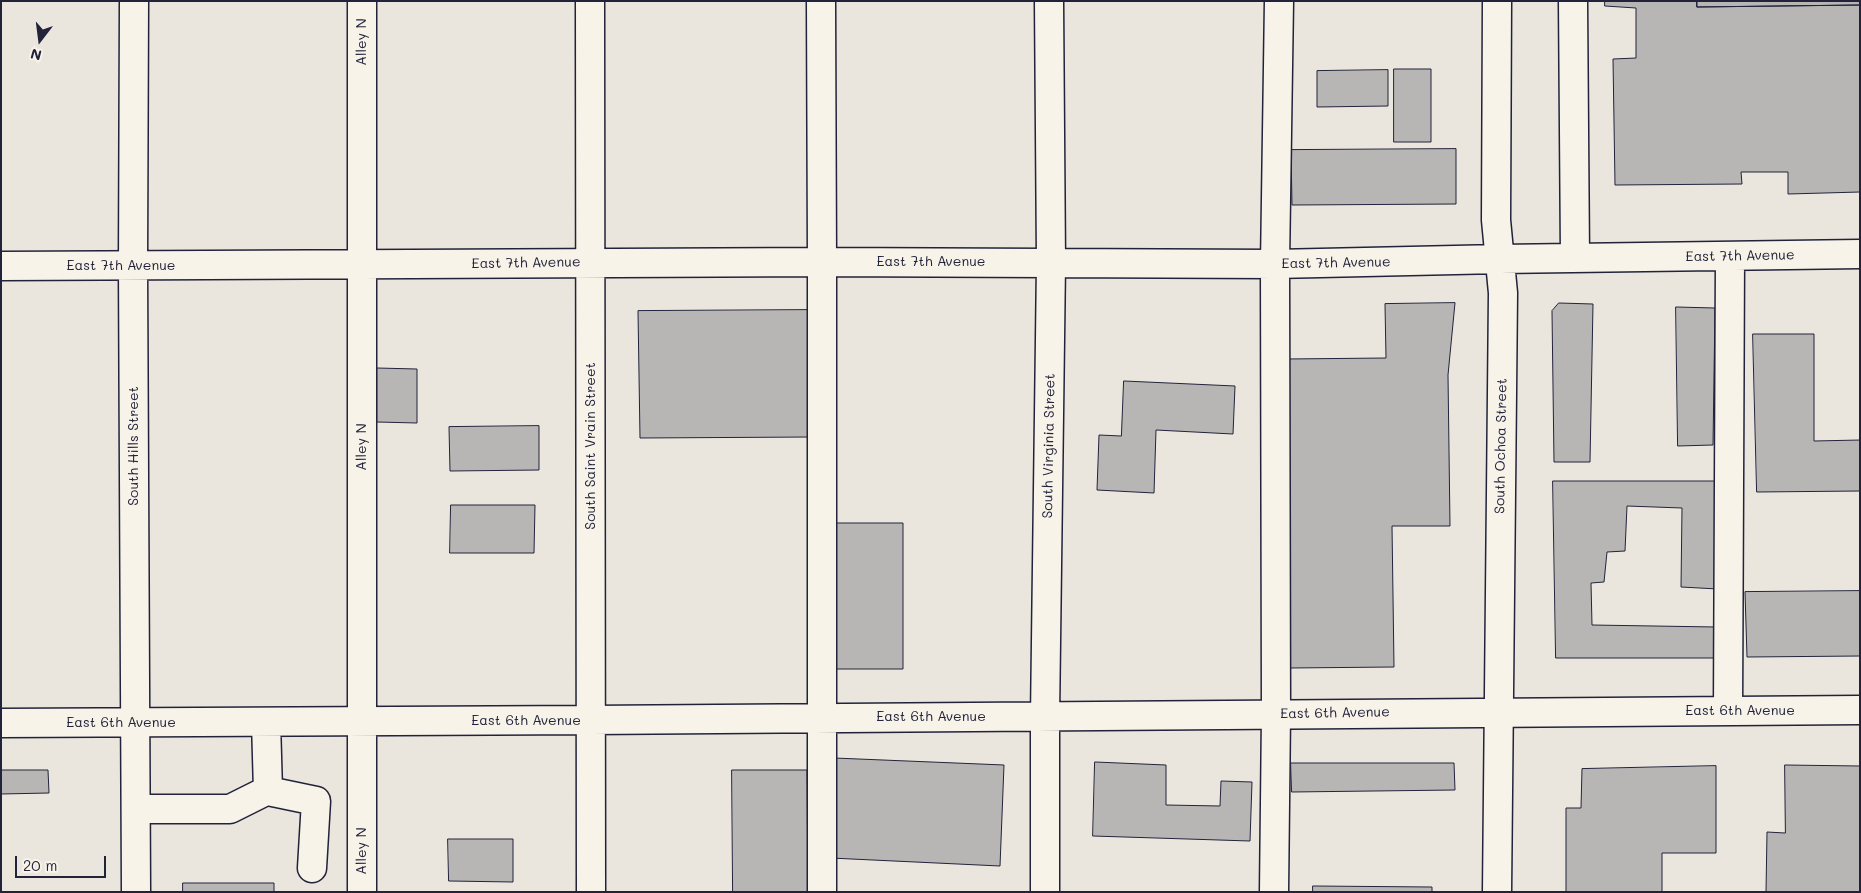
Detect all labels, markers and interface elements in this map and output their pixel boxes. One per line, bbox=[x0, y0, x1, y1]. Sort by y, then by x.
north arrow bbox=[15, 15, 65, 65]
street label: Alley N bbox=[354, 18, 370, 66]
text: N bbox=[28, 44, 44, 66]
street label: East 7th Avenue bbox=[1685, 247, 1795, 265]
street label: East 7th Avenue bbox=[471, 254, 581, 272]
street label: East 7th Avenue bbox=[877, 254, 985, 270]
street label: East 7th Avenue bbox=[1281, 254, 1391, 272]
street label: East 7th Avenue bbox=[67, 258, 175, 274]
street label: South Saint Vrain Street bbox=[583, 362, 599, 530]
street label: South Virginia Street bbox=[1039, 373, 1059, 519]
street label: South Ochoa Street bbox=[1491, 378, 1511, 514]
street label: South Hills Street bbox=[126, 386, 142, 506]
street label: Alley N bbox=[354, 423, 370, 471]
street label: East 6th Avenue bbox=[1685, 703, 1795, 719]
street label: East 6th Avenue bbox=[1280, 704, 1390, 722]
street label: East 6th Avenue bbox=[876, 709, 986, 725]
street label: East 6th Avenue bbox=[471, 713, 581, 729]
street label: East 6th Avenue bbox=[66, 715, 176, 731]
street label: Alley N bbox=[354, 827, 370, 875]
scale bar bbox=[18, 846, 109, 878]
text: 20 m bbox=[23, 855, 57, 875]

